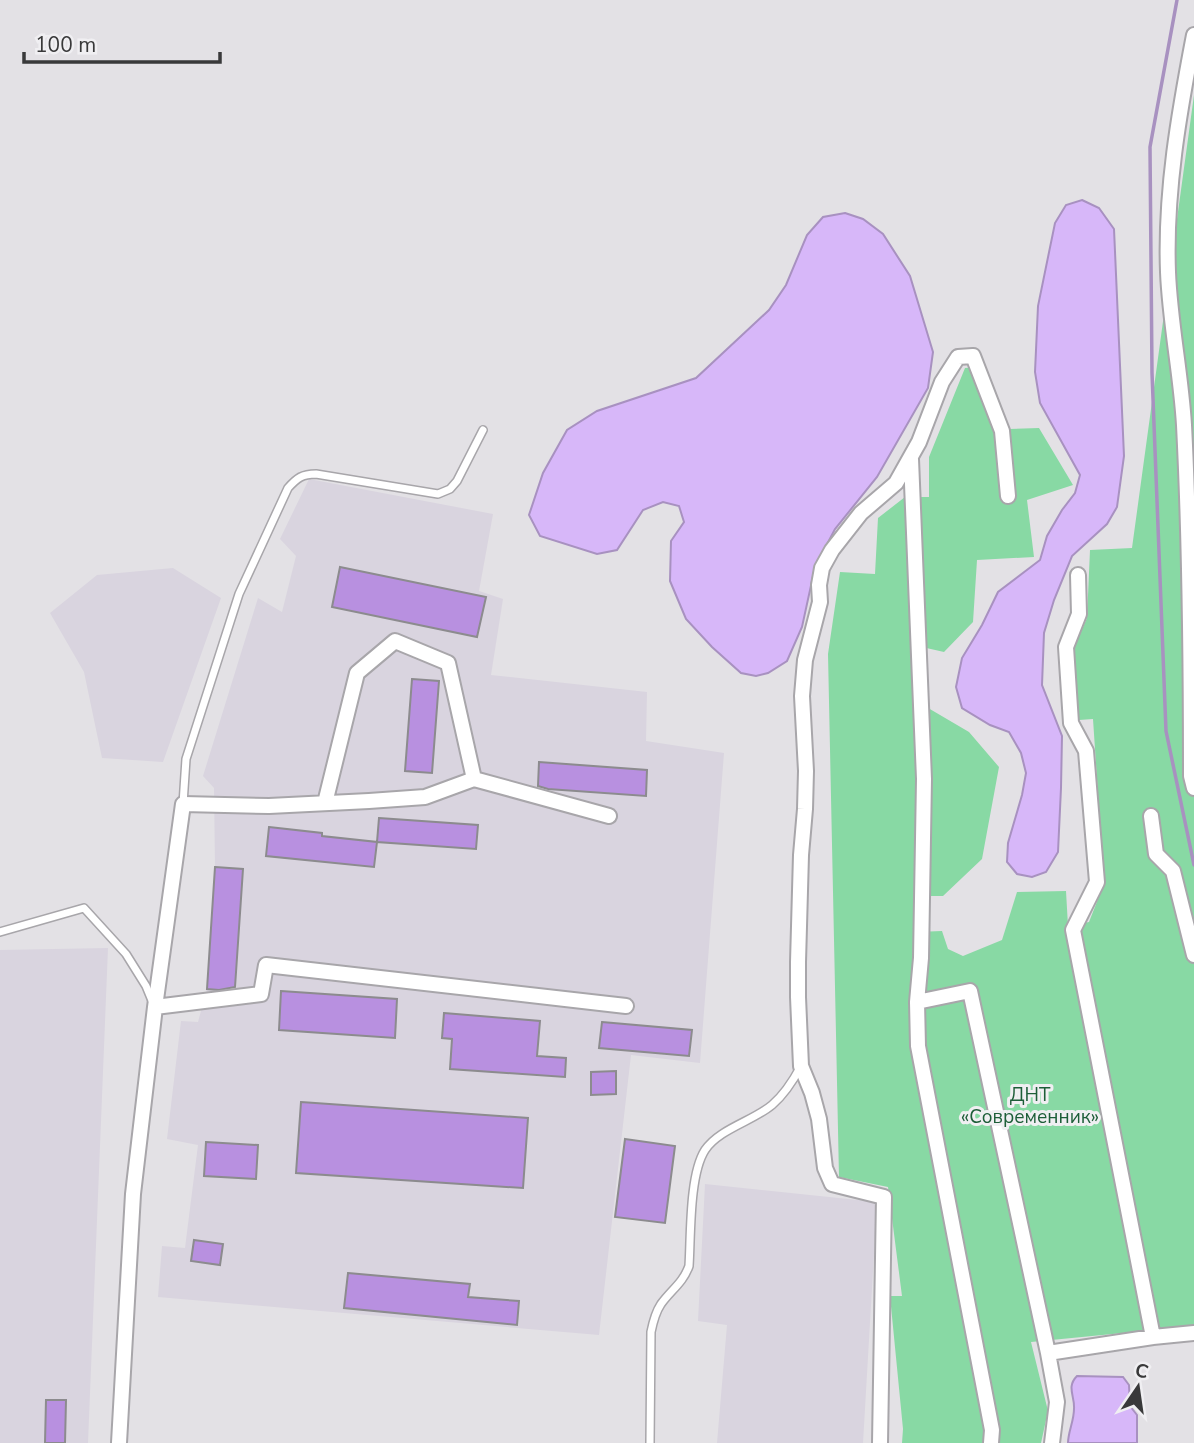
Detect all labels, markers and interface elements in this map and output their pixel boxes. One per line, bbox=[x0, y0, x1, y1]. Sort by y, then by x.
scale bar bbox=[24, 21, 220, 65]
text: 100 m bbox=[35, 31, 96, 59]
park label: ДНТ «Современник» bbox=[961, 1082, 1099, 1130]
north arrow bbox=[1103, 1352, 1173, 1422]
text: С bbox=[1132, 1357, 1151, 1386]

